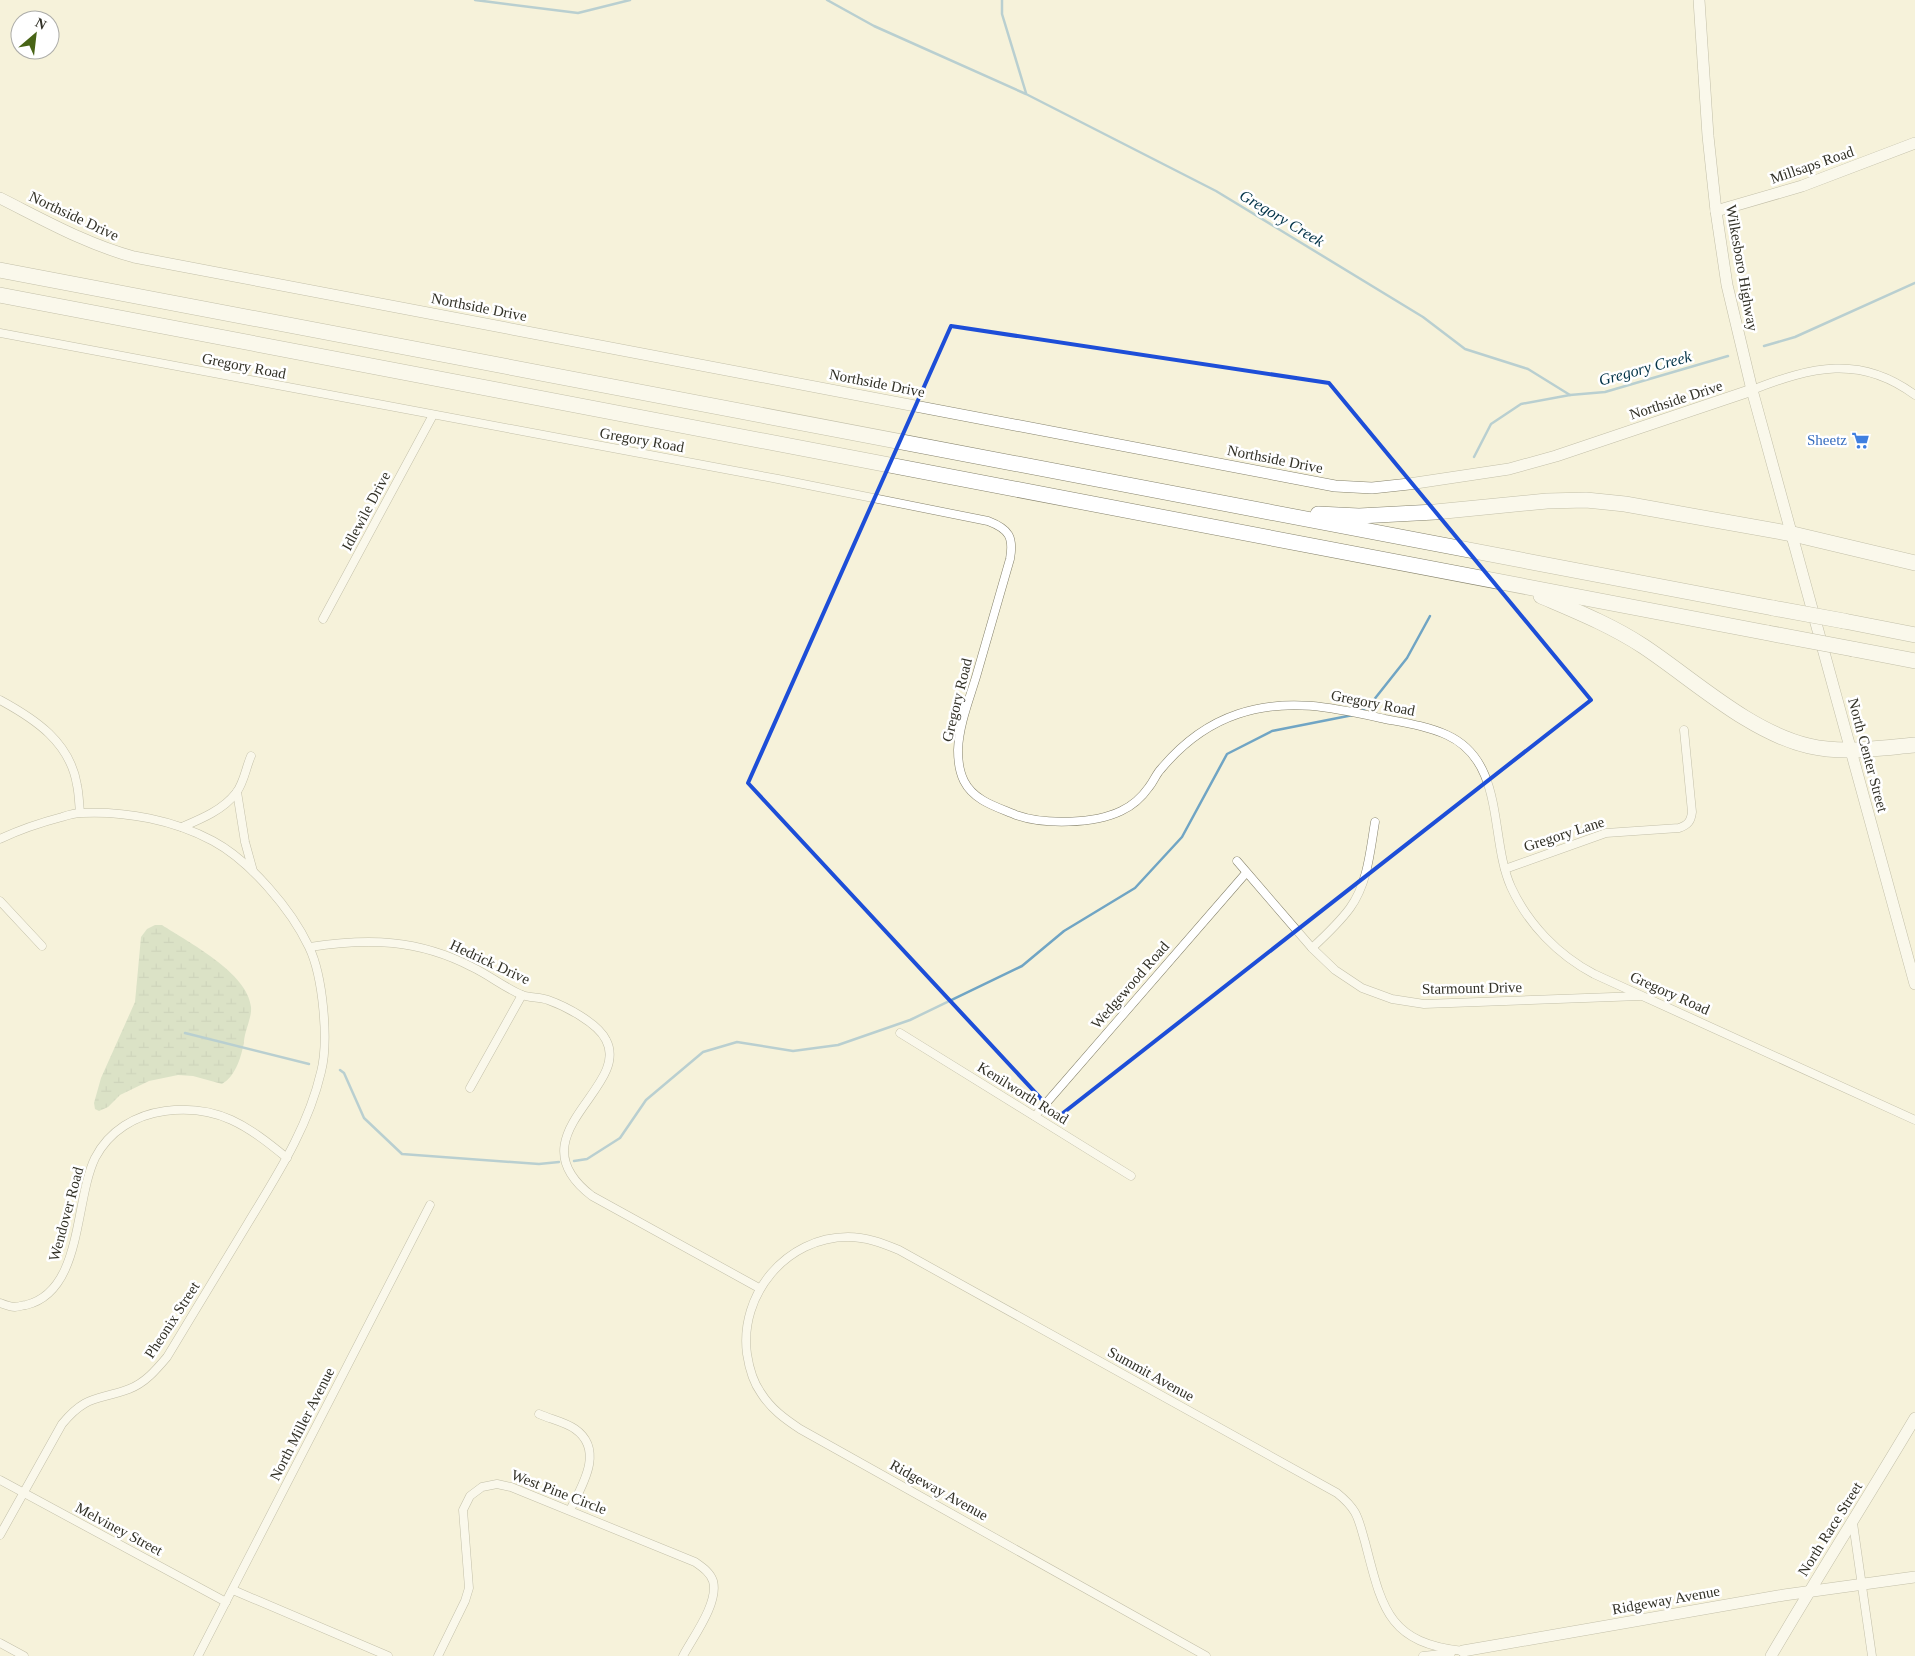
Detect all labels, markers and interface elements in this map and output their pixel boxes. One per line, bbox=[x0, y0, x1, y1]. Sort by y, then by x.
north arrow bbox=[10, 10, 60, 60]
text: N bbox=[33, 15, 49, 33]
street label: Millsaps Road bbox=[1768, 143, 1856, 187]
water label: Gregory Creek bbox=[1236, 186, 1328, 251]
street label: Northside Drive bbox=[27, 188, 122, 244]
street label: Wilkesboro Highway bbox=[1723, 204, 1761, 333]
street label: Northside Drive bbox=[430, 290, 529, 324]
water label: Gregory Creek bbox=[1597, 347, 1694, 390]
street label: Gregory Road bbox=[201, 350, 288, 382]
street label: Northside Drive bbox=[828, 366, 927, 400]
street label: Northside Drive bbox=[1627, 377, 1725, 423]
street label: Gregory Road bbox=[599, 425, 686, 455]
supermarket icon: Sheetz bbox=[1851, 430, 1871, 450]
place label: Sheetz bbox=[1807, 432, 1847, 448]
street label: Northside Drive bbox=[1226, 442, 1325, 476]
street label: Idlewile Drive bbox=[338, 469, 394, 553]
street label: Gregory Road bbox=[939, 656, 975, 743]
street label: Gregory Road bbox=[1330, 687, 1417, 719]
street label: North Center Street bbox=[1845, 696, 1891, 815]
street label: Gregory Lane bbox=[1522, 813, 1607, 855]
street label: Hedrick Drive bbox=[448, 937, 533, 988]
street label: Wedgewood Road bbox=[1088, 938, 1172, 1032]
street label: Gregory Road bbox=[1628, 968, 1713, 1018]
street label: Starmount Drive bbox=[1422, 979, 1523, 997]
street label: Kenilworth Road bbox=[975, 1059, 1072, 1128]
street label: Wendover Road bbox=[46, 1165, 86, 1263]
street label: Pheonix Street bbox=[141, 1278, 203, 1361]
street label: Summit Avenue bbox=[1105, 1344, 1197, 1404]
street label: North Miller Avenue bbox=[267, 1365, 338, 1483]
street label: Ridgeway Avenue bbox=[887, 1457, 991, 1524]
street label: West Pine Circle bbox=[509, 1467, 609, 1518]
street label: North Race Street bbox=[1795, 1478, 1866, 1579]
street label: Melviney Street bbox=[73, 1499, 166, 1559]
street label: Ridgeway Avenue bbox=[1611, 1583, 1722, 1617]

